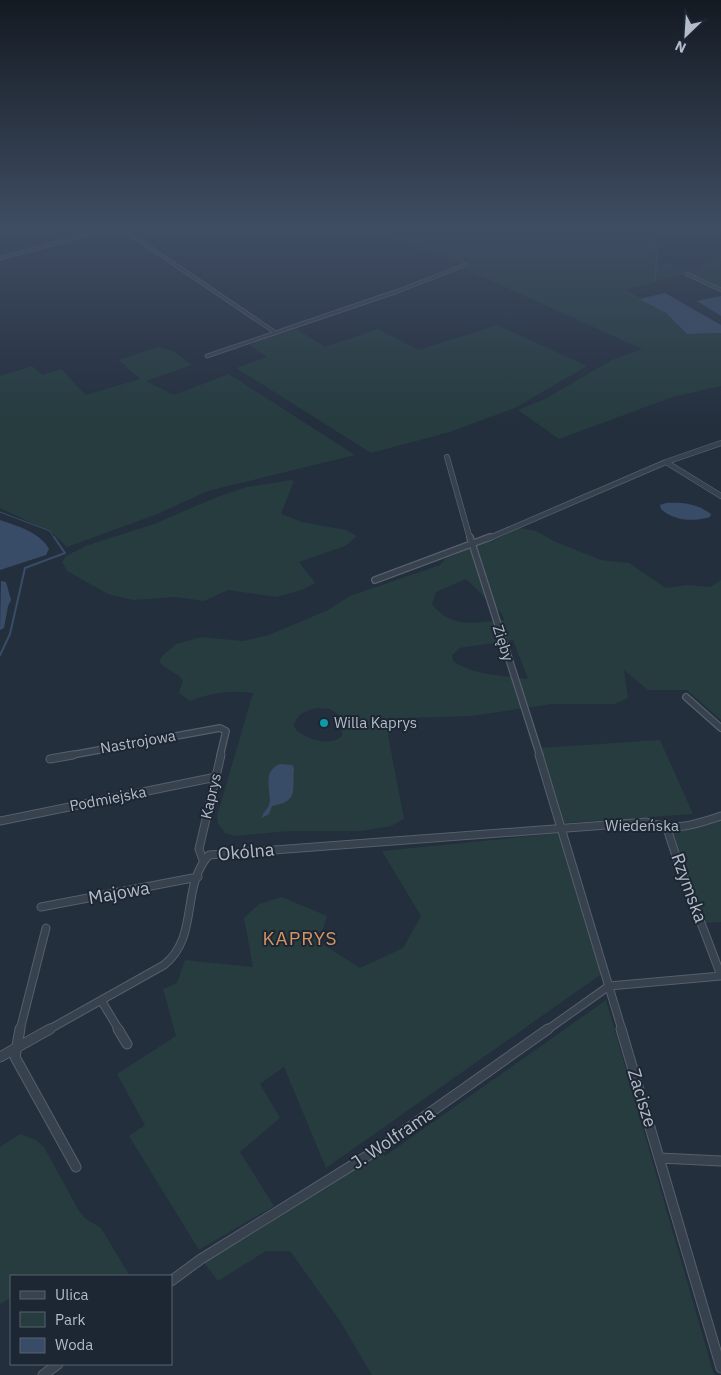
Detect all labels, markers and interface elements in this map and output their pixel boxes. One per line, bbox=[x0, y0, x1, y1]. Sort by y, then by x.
north arrow bbox=[661, 10, 711, 60]
text: N bbox=[672, 36, 689, 57]
street label: Zięby bbox=[489, 622, 518, 664]
place label: Willa Kaprys bbox=[334, 713, 417, 732]
marker: Willa Kaprys bbox=[318, 717, 330, 729]
street label: Nastrojowa bbox=[99, 726, 177, 757]
street label: Kaprys bbox=[196, 771, 225, 821]
street label: Podmiejska bbox=[68, 782, 148, 815]
street label: Wiedeńska bbox=[605, 816, 679, 835]
street label: Okólna bbox=[217, 838, 276, 865]
street label: Rzymska bbox=[666, 850, 713, 926]
street label: Majowa bbox=[86, 876, 152, 909]
district label: KAPRYS bbox=[262, 926, 338, 950]
street label: Zacisze bbox=[623, 1066, 662, 1130]
street label: J. Wolframa bbox=[346, 1101, 439, 1174]
legend bbox=[10, 1275, 172, 1365]
text: Ulica bbox=[55, 1285, 89, 1304]
text: Park bbox=[55, 1310, 85, 1329]
text: Woda bbox=[55, 1335, 93, 1354]

